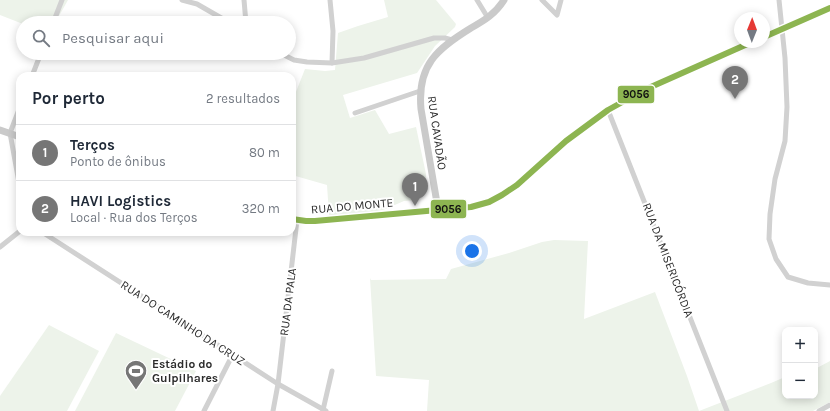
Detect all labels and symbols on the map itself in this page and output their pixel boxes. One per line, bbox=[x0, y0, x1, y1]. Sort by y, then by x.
north arrow bbox=[734, 12, 770, 48]
pin: 2 bbox=[722, 66, 748, 99]
line badge: 9056 bbox=[617, 85, 655, 104]
text: 9056 bbox=[623, 88, 650, 101]
street label: RUA CAVADÃO bbox=[425, 95, 449, 171]
pin: 1 bbox=[402, 173, 428, 206]
street label: RUA DO MONTE bbox=[310, 195, 394, 217]
line badge: 9056 bbox=[430, 199, 467, 219]
street label: RUA DA MISERICÓRDIA bbox=[640, 200, 697, 319]
text: 9056 bbox=[435, 203, 462, 216]
your location bbox=[462, 241, 482, 261]
street label: RUA DA PALA bbox=[277, 267, 299, 337]
street label: RUA DO CAMINHO DA CRUZ bbox=[118, 278, 248, 368]
place label: Estádio do Gulpilhares bbox=[152, 357, 218, 385]
sports icon: Estádio do Gulpilhares bbox=[123, 358, 149, 391]

